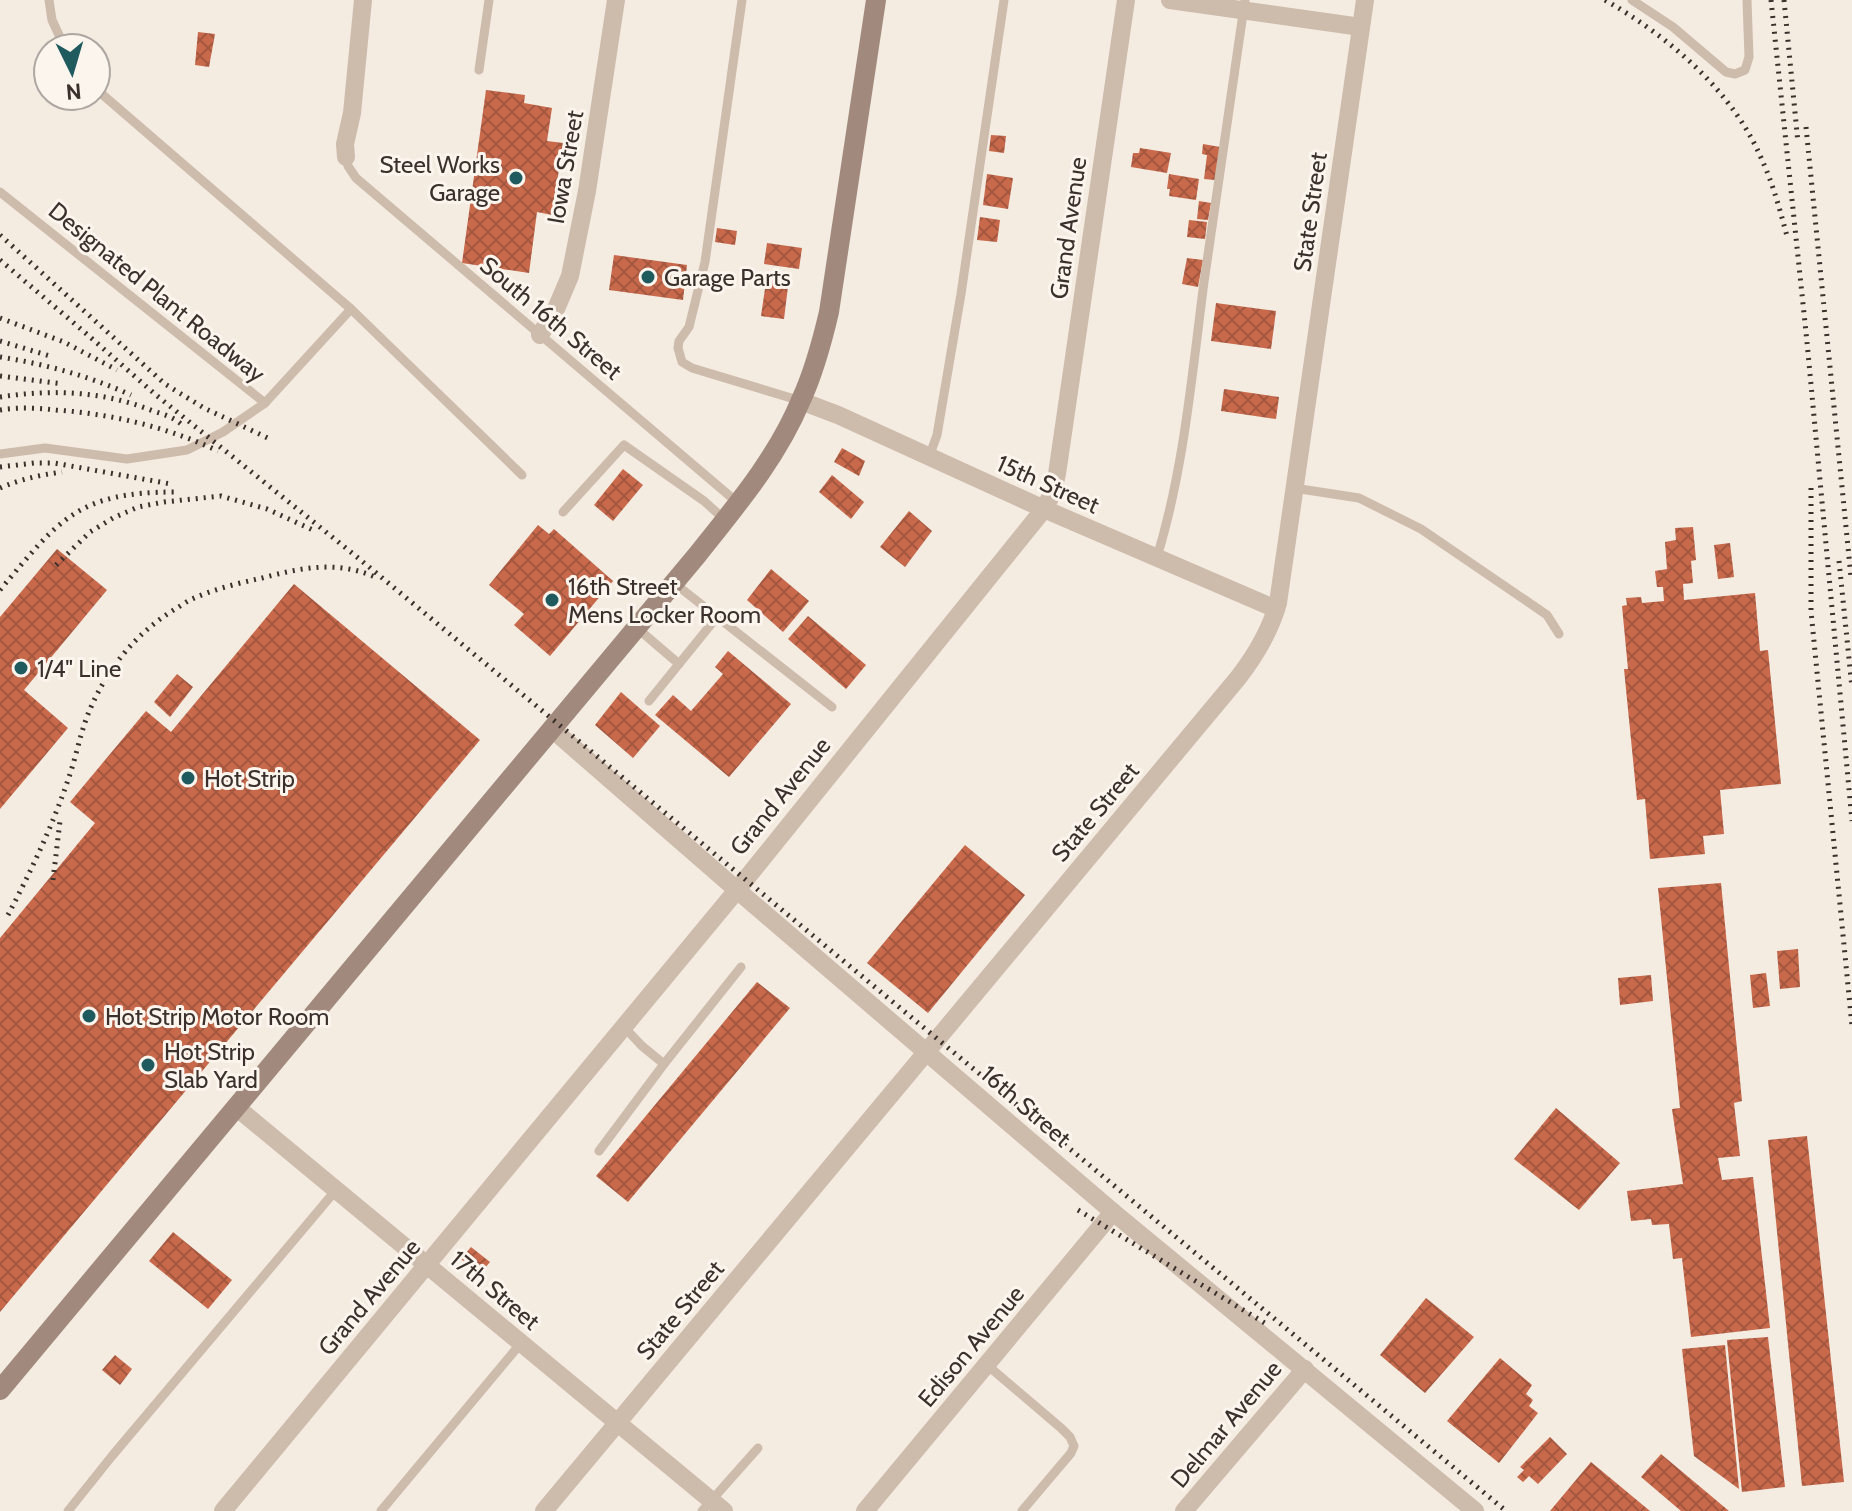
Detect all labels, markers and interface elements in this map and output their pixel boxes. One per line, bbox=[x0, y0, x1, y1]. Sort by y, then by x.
north arrow bbox=[32, 32, 112, 112]
text: N bbox=[65, 77, 83, 106]
street label: Iowa Street bbox=[541, 108, 589, 226]
place label: Steel Works Garage bbox=[379, 150, 500, 207]
street label: State Street bbox=[1287, 150, 1333, 274]
street label: Grand Avenue bbox=[1044, 155, 1092, 301]
marker: Steel Works Garage bbox=[507, 169, 525, 187]
street label: Designated Plant Roadway bbox=[43, 196, 271, 388]
street label: South 16th Street bbox=[474, 250, 628, 386]
place label: Garage Parts bbox=[664, 263, 791, 292]
marker: Garage Parts bbox=[639, 268, 657, 286]
street label: 15th Street bbox=[992, 449, 1104, 519]
place label: 16th Street Mens Locker Room bbox=[568, 572, 761, 629]
marker: 16th Street Mens Locker Room bbox=[543, 591, 561, 609]
place label: 1/4" Line bbox=[37, 654, 121, 683]
marker: 1/4" Line bbox=[12, 659, 30, 677]
street label: Grand Avenue bbox=[724, 731, 836, 861]
street label: State Street bbox=[1045, 757, 1145, 867]
place label: Hot Strip bbox=[204, 764, 295, 793]
marker: Hot Strip bbox=[179, 769, 197, 787]
place label: Hot Strip Motor Room bbox=[105, 1002, 329, 1031]
marker: Hot Strip Motor Room bbox=[80, 1007, 98, 1025]
place label: Hot Strip Slab Yard bbox=[164, 1037, 258, 1094]
marker: Hot Strip Slab Yard bbox=[139, 1056, 157, 1074]
street label: 16th Street bbox=[975, 1059, 1077, 1153]
street label: Grand Avenue bbox=[312, 1233, 426, 1361]
street label: 17th Street bbox=[444, 1244, 546, 1336]
street label: State Street bbox=[630, 1255, 730, 1365]
street label: Edison Avenue bbox=[912, 1279, 1030, 1413]
street label: Delmar Avenue bbox=[1164, 1355, 1288, 1493]

